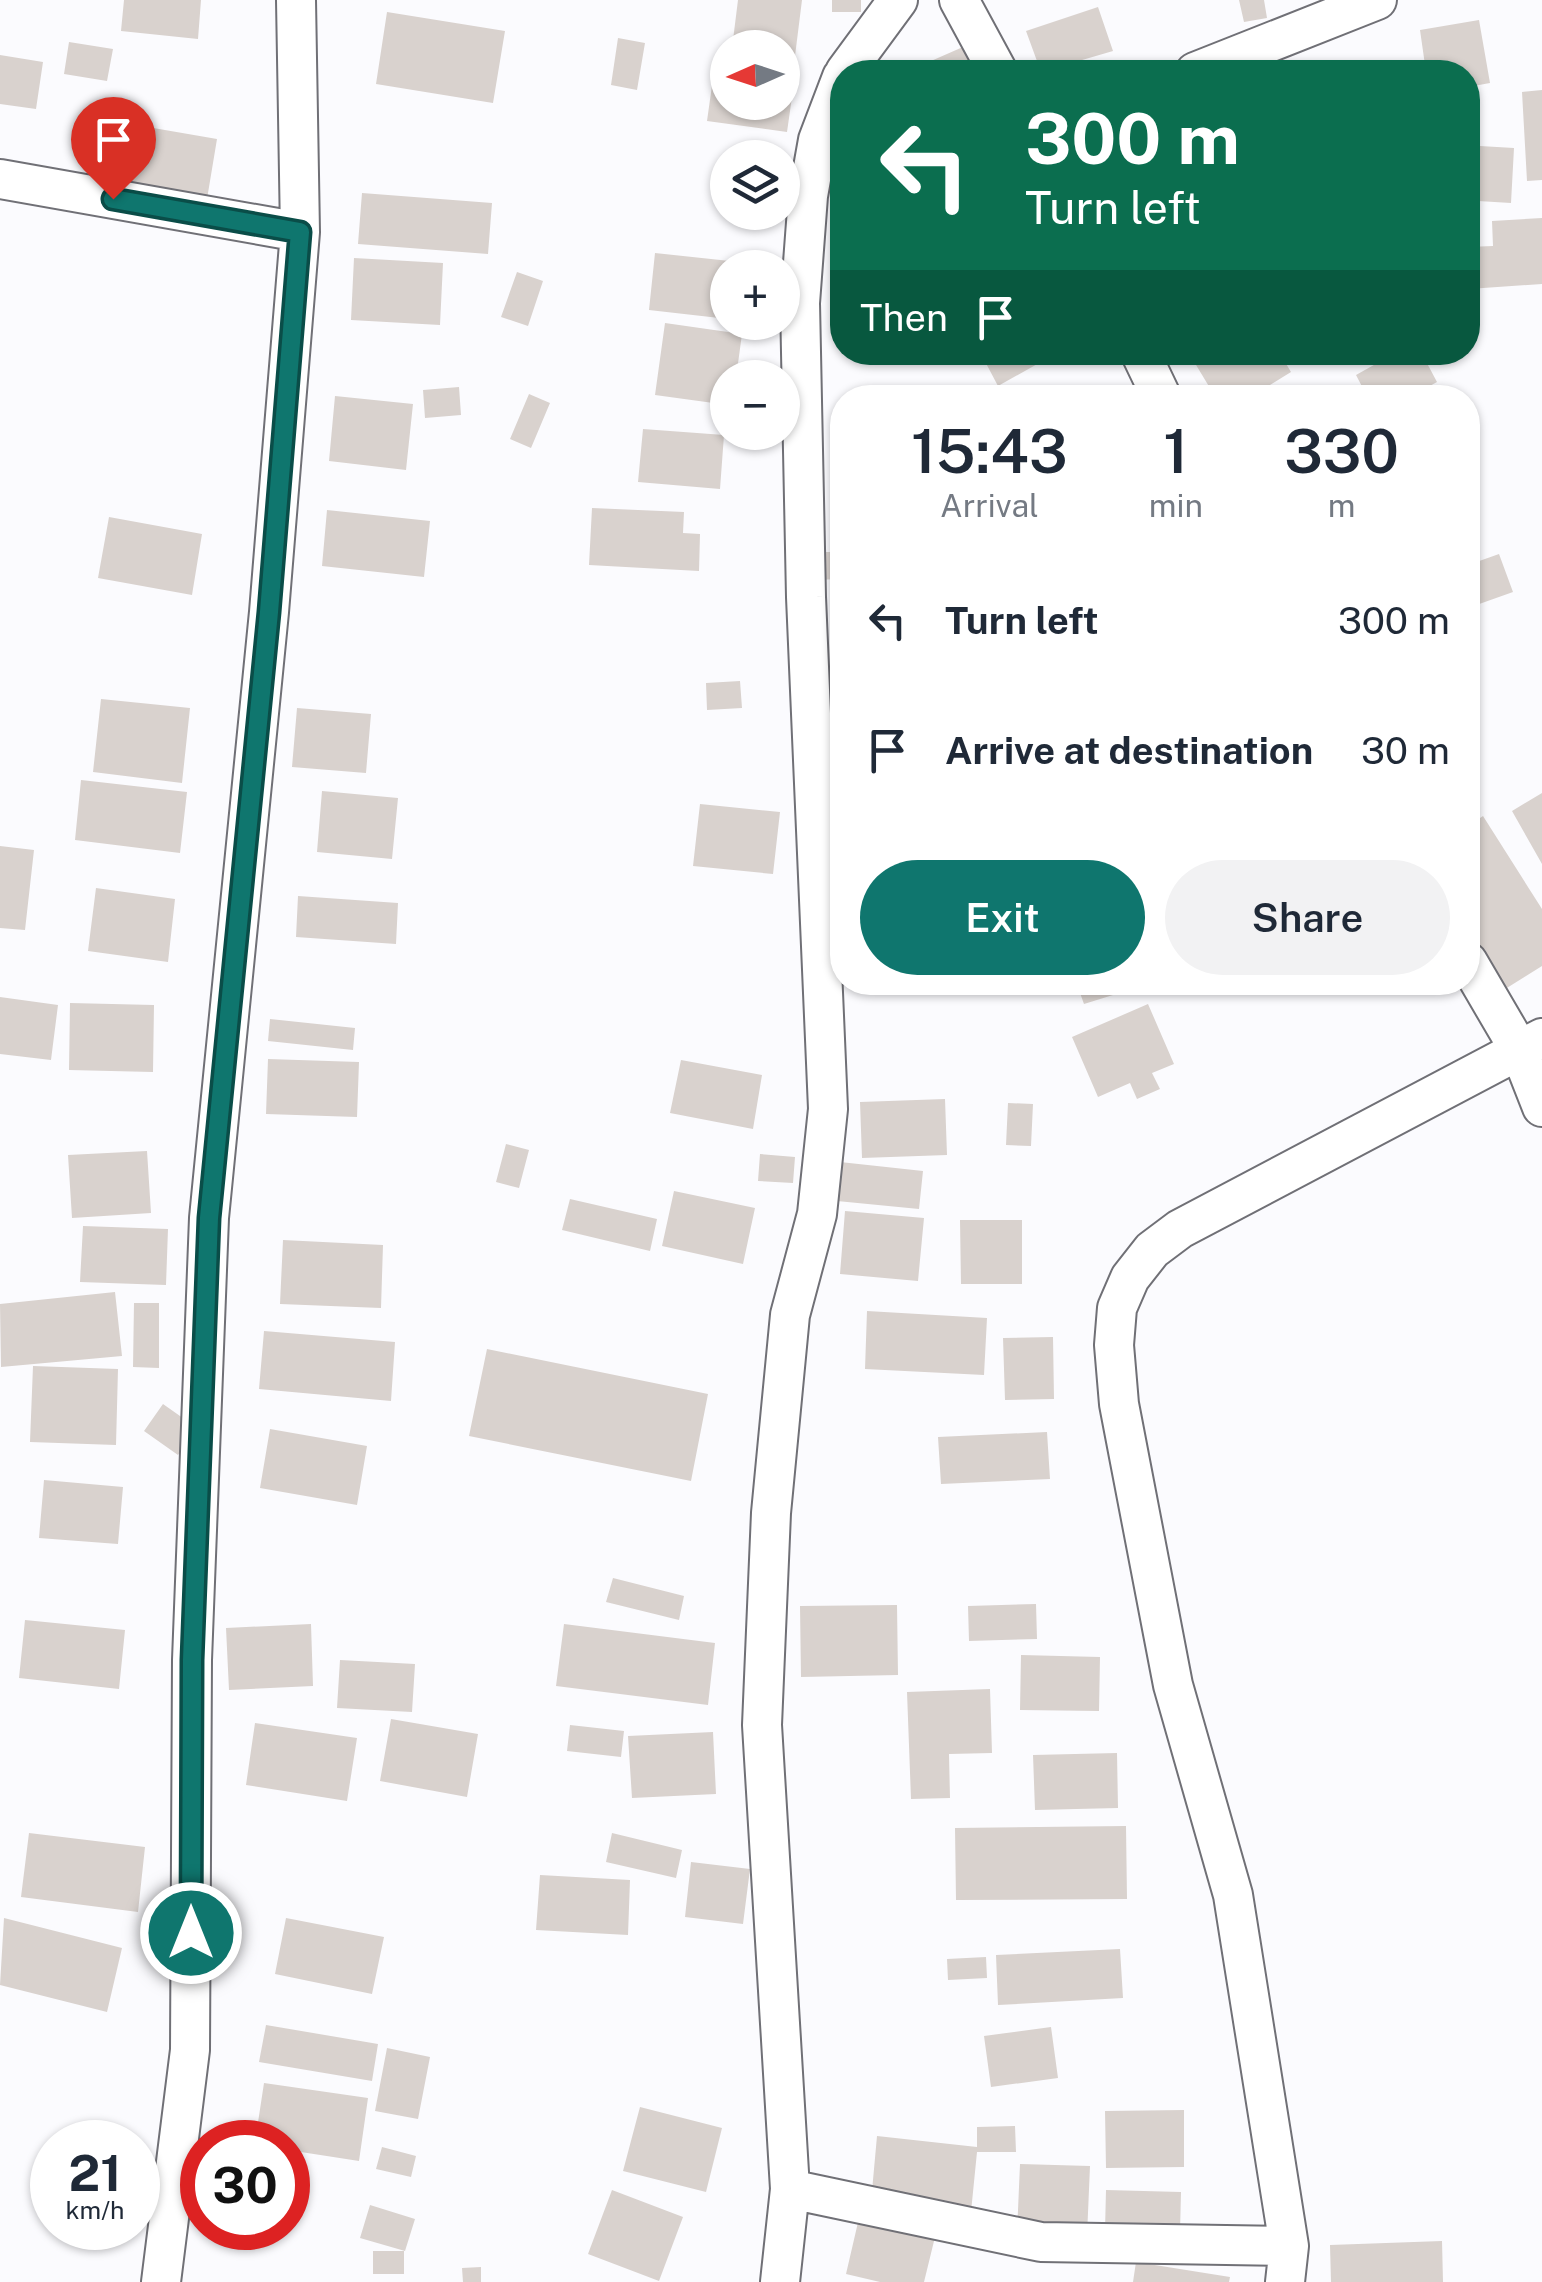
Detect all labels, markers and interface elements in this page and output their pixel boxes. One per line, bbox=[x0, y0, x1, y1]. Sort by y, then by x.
north arrow bbox=[710, 30, 800, 120]
map controls bbox=[710, 30, 800, 450]
pin bbox=[71, 97, 156, 200]
text: 300 m bbox=[1025, 97, 1240, 180]
icon: left bbox=[860, 100, 990, 230]
icon: arrive bbox=[86, 112, 141, 167]
button: layers bbox=[710, 140, 800, 230]
text: Turn left bbox=[1025, 181, 1201, 234]
button: + bbox=[710, 250, 800, 340]
icon: arrive bbox=[968, 290, 1023, 345]
text: Then bbox=[860, 295, 948, 340]
button: − bbox=[710, 360, 800, 450]
text: 15:43 bbox=[911, 416, 1068, 487]
text: 1 bbox=[1163, 416, 1188, 487]
text: 330 bbox=[1284, 416, 1399, 487]
text: Arrival bbox=[940, 487, 1039, 524]
text: min bbox=[1149, 487, 1203, 524]
text: m bbox=[1328, 487, 1355, 524]
icon: left bbox=[860, 593, 915, 648]
text: Turn left bbox=[945, 598, 1099, 643]
text: 300 m bbox=[1338, 598, 1450, 643]
icon: arrive bbox=[860, 723, 915, 778]
text: Arrive at destination bbox=[945, 728, 1313, 773]
text: 30 m bbox=[1361, 728, 1450, 773]
button: Exit bbox=[860, 860, 1145, 975]
button: Share bbox=[1165, 860, 1450, 975]
position arrow bbox=[139, 1881, 243, 1985]
speed limit sign: 30 bbox=[180, 2120, 310, 2250]
text: 21 bbox=[68, 2143, 122, 2202]
text: km/h bbox=[66, 2195, 124, 2225]

